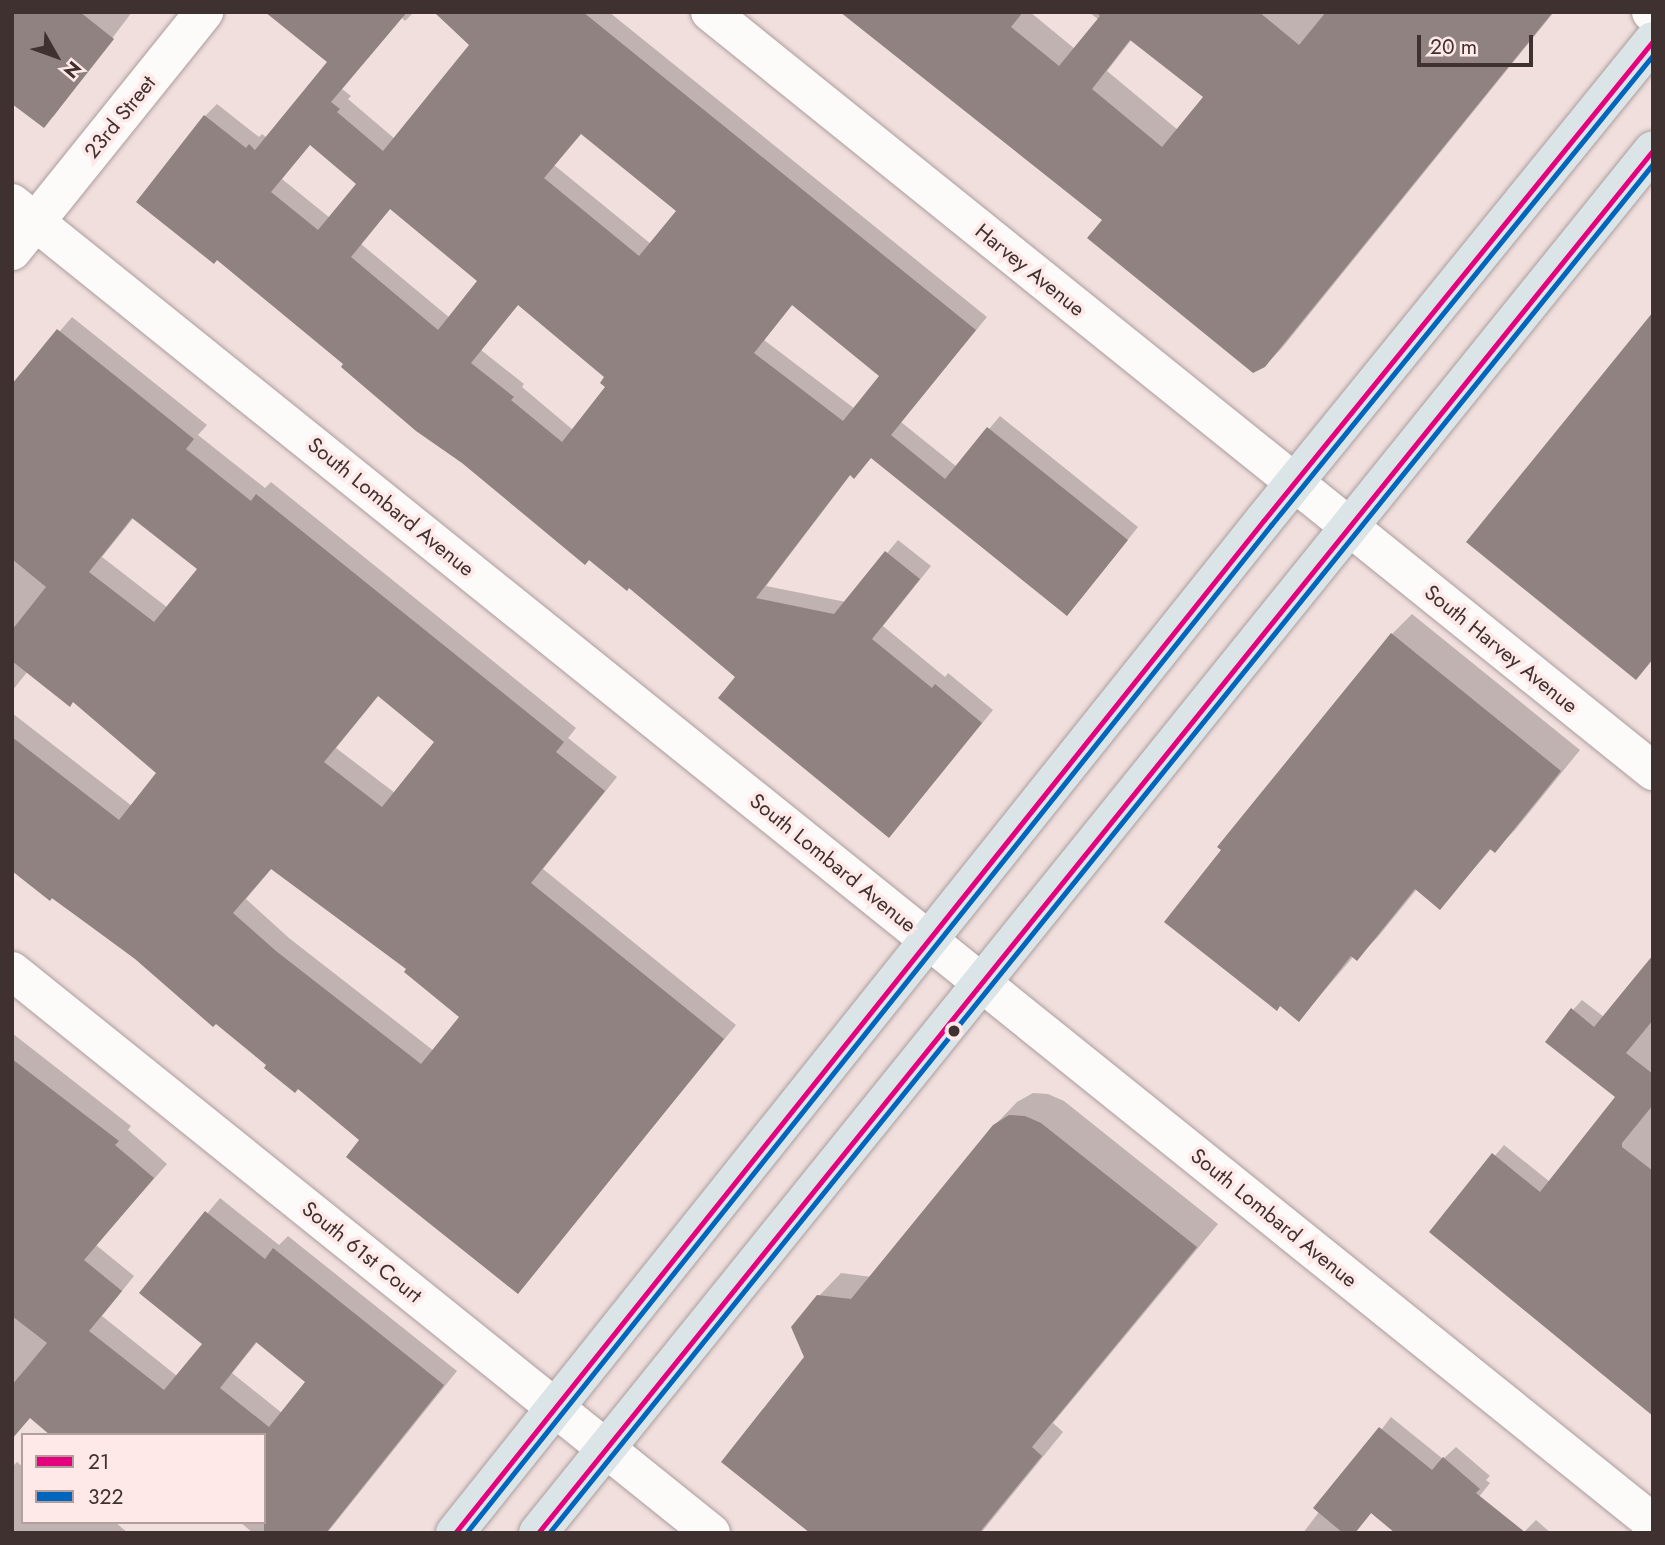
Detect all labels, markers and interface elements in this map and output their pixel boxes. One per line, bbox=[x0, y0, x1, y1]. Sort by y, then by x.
north arrow bbox=[21, 21, 91, 91]
scale bar bbox=[1420, 21, 1536, 65]
text: 20 m bbox=[1430, 32, 1477, 62]
text: N bbox=[57, 55, 88, 84]
street label: 23rd Street bbox=[79, 71, 161, 163]
street label: Harvey Avenue bbox=[970, 218, 1090, 322]
street label: South Lombard Avenue bbox=[303, 432, 479, 582]
street label: South Harvey Avenue bbox=[1419, 580, 1583, 718]
street label: South Lombard Avenue bbox=[745, 788, 921, 938]
unlabelled marker bbox=[947, 1024, 961, 1038]
street label: South Lombard Avenue bbox=[1186, 1143, 1362, 1293]
street label: South 61st Court bbox=[297, 1196, 427, 1308]
legend bbox=[21, 1433, 266, 1524]
text: 21 bbox=[88, 1447, 109, 1477]
text: 322 bbox=[88, 1482, 123, 1512]

